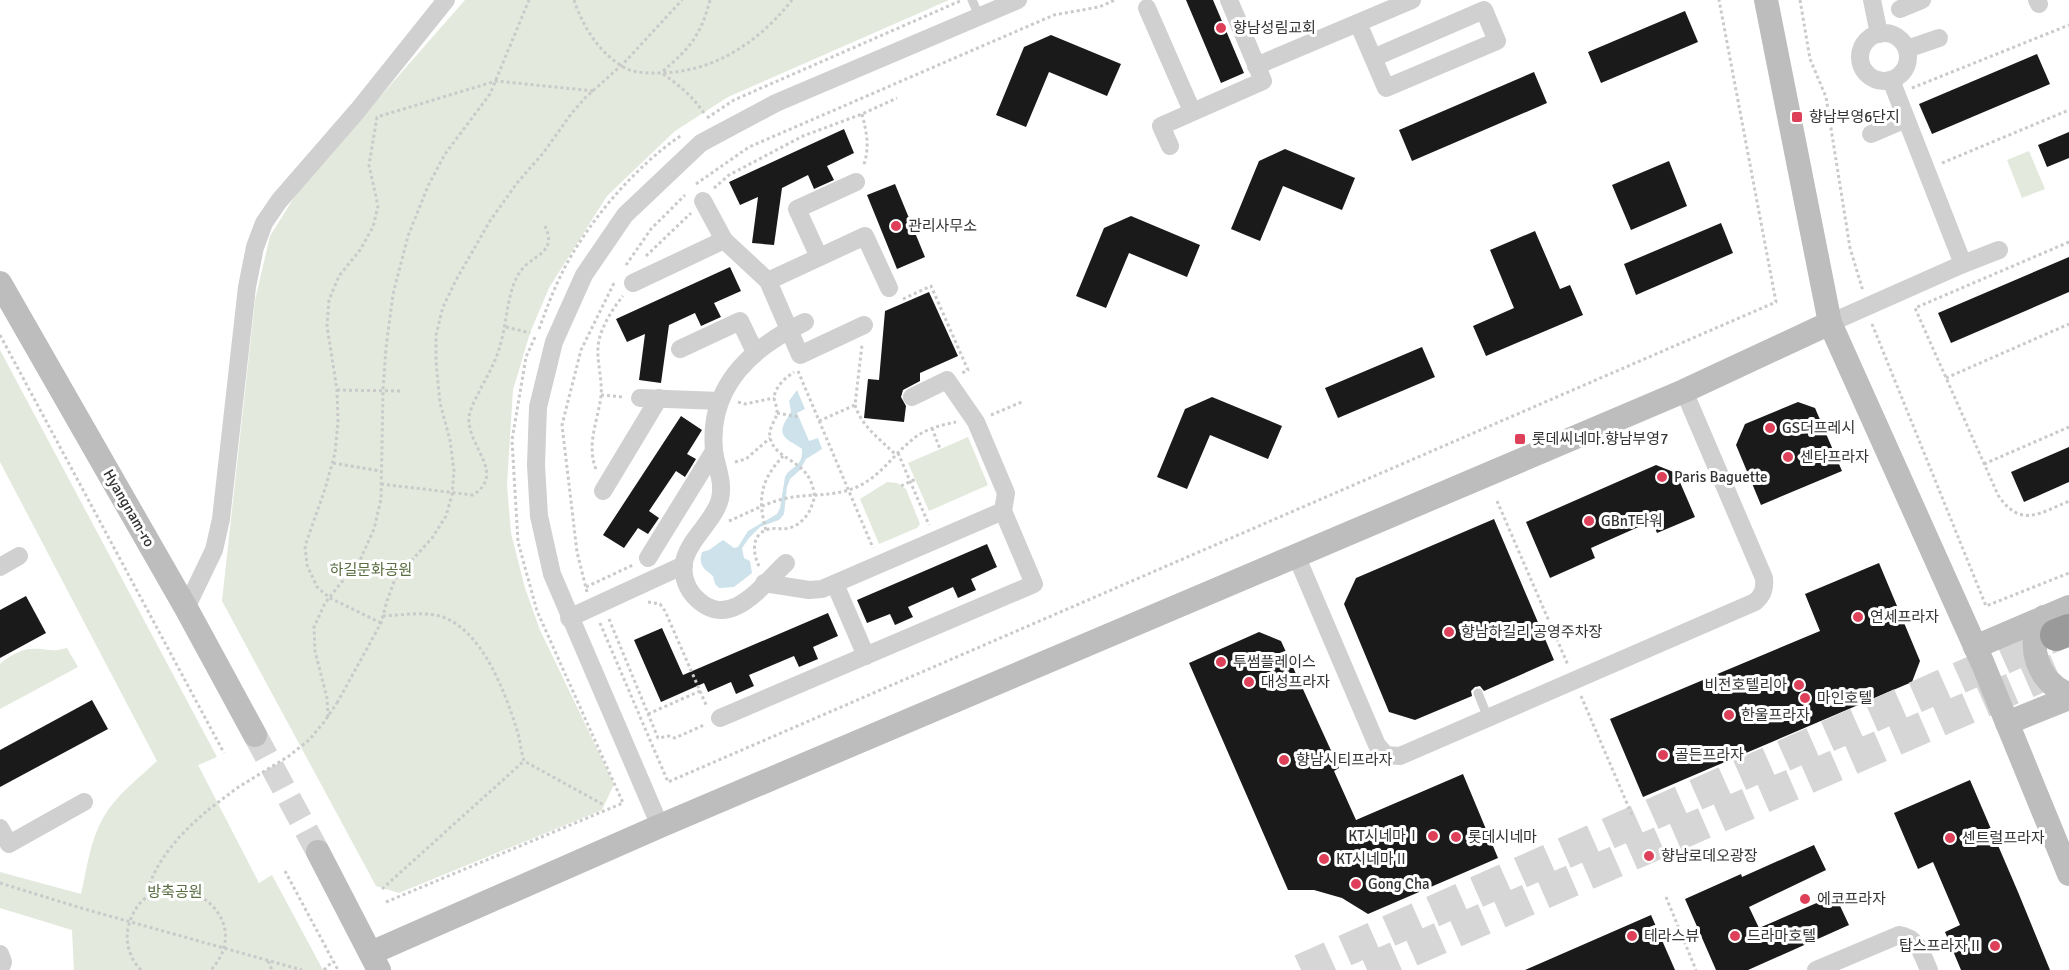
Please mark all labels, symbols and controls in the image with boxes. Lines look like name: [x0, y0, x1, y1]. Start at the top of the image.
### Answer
place label: 향남성림교회: [1233, 19, 1316, 37]
marker: 향남성림교회: [1214, 21, 1228, 35]
place label: 향남부영6단지: [1809, 108, 1900, 126]
marker: 향남부영6단지: [1790, 110, 1804, 124]
place label: 관리사무소: [908, 217, 977, 235]
marker: 관리사무소: [889, 219, 903, 233]
place label: GS더프레시: [1782, 419, 1855, 437]
marker: GS더프레시: [1763, 421, 1777, 435]
place label: 롯데씨네마.향남부영7: [1532, 430, 1668, 448]
marker: 롯데씨네마.향남부영7: [1513, 432, 1527, 446]
place label: 센타프라자: [1800, 448, 1869, 466]
marker: 센타프라자: [1781, 450, 1795, 464]
street label: Hyangnam-ro: [100, 466, 159, 550]
place label: Paris Baguette: [1674, 468, 1768, 486]
marker: Paris Baguette: [1655, 470, 1669, 484]
place label: GBnT타워: [1601, 512, 1663, 530]
marker: GBnT타워: [1582, 514, 1596, 528]
park label: 하길문화공원: [330, 561, 412, 579]
place label: 연세프라자: [1870, 608, 1939, 626]
marker: 연세프라자: [1851, 610, 1865, 624]
place label: 향남하길리 공영주차장: [1461, 623, 1603, 641]
marker: 향남하길리 공영주차장: [1442, 625, 1456, 639]
place label: 투썸플레이스: [1233, 653, 1316, 671]
marker: 투썸플레이스: [1214, 655, 1228, 669]
place label: 대성프라자: [1261, 673, 1330, 691]
marker: 대성프라자: [1242, 675, 1256, 689]
place label: 비전호텔리아: [1704, 676, 1787, 694]
marker: 비전호텔리아: [1792, 678, 1806, 692]
place label: 마인호텔: [1817, 689, 1872, 707]
marker: 마인호텔: [1798, 691, 1812, 705]
place label: 한울프라자: [1741, 706, 1810, 724]
marker: 한울프라자: [1722, 708, 1736, 722]
place label: 골든프라자: [1675, 746, 1744, 764]
marker: 골든프라자: [1656, 748, 1670, 762]
place label: 향남시티프라자: [1296, 751, 1393, 769]
marker: 향남시티프라자: [1277, 753, 1291, 767]
place label: KT시네마Ⅰ: [1348, 827, 1421, 845]
place label: 롯데시네마: [1468, 828, 1537, 846]
marker: KT시네마Ⅰ: [1426, 829, 1440, 843]
place label: 센트럴프라자: [1962, 829, 2045, 847]
marker: 롯데시네마: [1449, 830, 1463, 844]
marker: 센트럴프라자: [1943, 831, 1957, 845]
place label: 향남로데오광장: [1661, 847, 1758, 865]
marker: 향남로데오광장: [1642, 849, 1656, 863]
place label: KT시네마Ⅱ: [1336, 850, 1409, 868]
marker: KT시네마Ⅱ: [1317, 852, 1331, 866]
place label: Gong Cha: [1368, 875, 1430, 893]
marker: Gong Cha: [1349, 877, 1363, 891]
park label: 방축공원: [147, 883, 203, 901]
place label: 에코프라자: [1817, 890, 1886, 908]
marker: 에코프라자: [1798, 892, 1812, 906]
place label: 테라스뷰: [1644, 927, 1699, 945]
place label: 드라마호텔: [1747, 927, 1816, 945]
marker: 테라스뷰: [1625, 929, 1639, 943]
marker: 드라마호텔: [1728, 929, 1742, 943]
place label: 탑스프라자Ⅱ: [1899, 937, 1983, 955]
marker: 탑스프라자Ⅱ: [1988, 939, 2002, 953]

